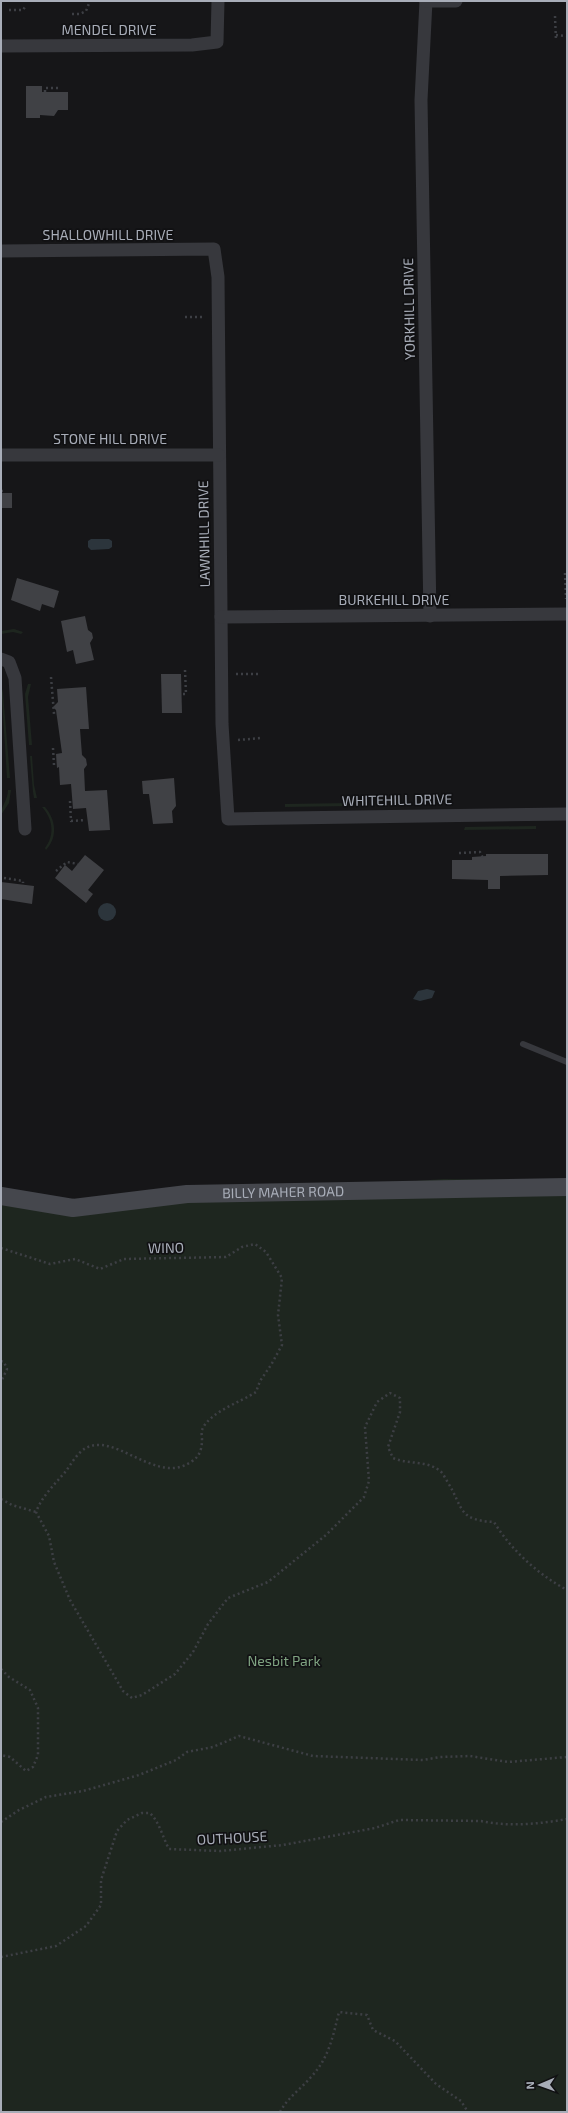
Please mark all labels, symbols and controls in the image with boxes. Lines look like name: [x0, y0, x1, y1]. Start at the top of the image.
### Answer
street label: MENDEL DRIVE: [61, 21, 157, 38]
street label: SHALLOWHILL DRIVE: [43, 226, 174, 243]
street label: YORKHILL DRIVE: [399, 258, 418, 360]
street label: STONE HILL DRIVE: [53, 430, 167, 447]
street label: LAWNHILL DRIVE: [194, 480, 213, 588]
street label: BURKEHILL DRIVE: [339, 591, 450, 608]
street label: WHITEHILL DRIVE: [342, 790, 453, 809]
street label: BILLY MAHER ROAD: [222, 1182, 344, 1201]
street label: WINO: [148, 1239, 184, 1256]
park label: Nesbit Park: [247, 1652, 321, 1669]
street label: OUTHOUSE: [196, 1827, 268, 1848]
north arrow: [520, 2065, 560, 2105]
text: N: [523, 2081, 536, 2090]

